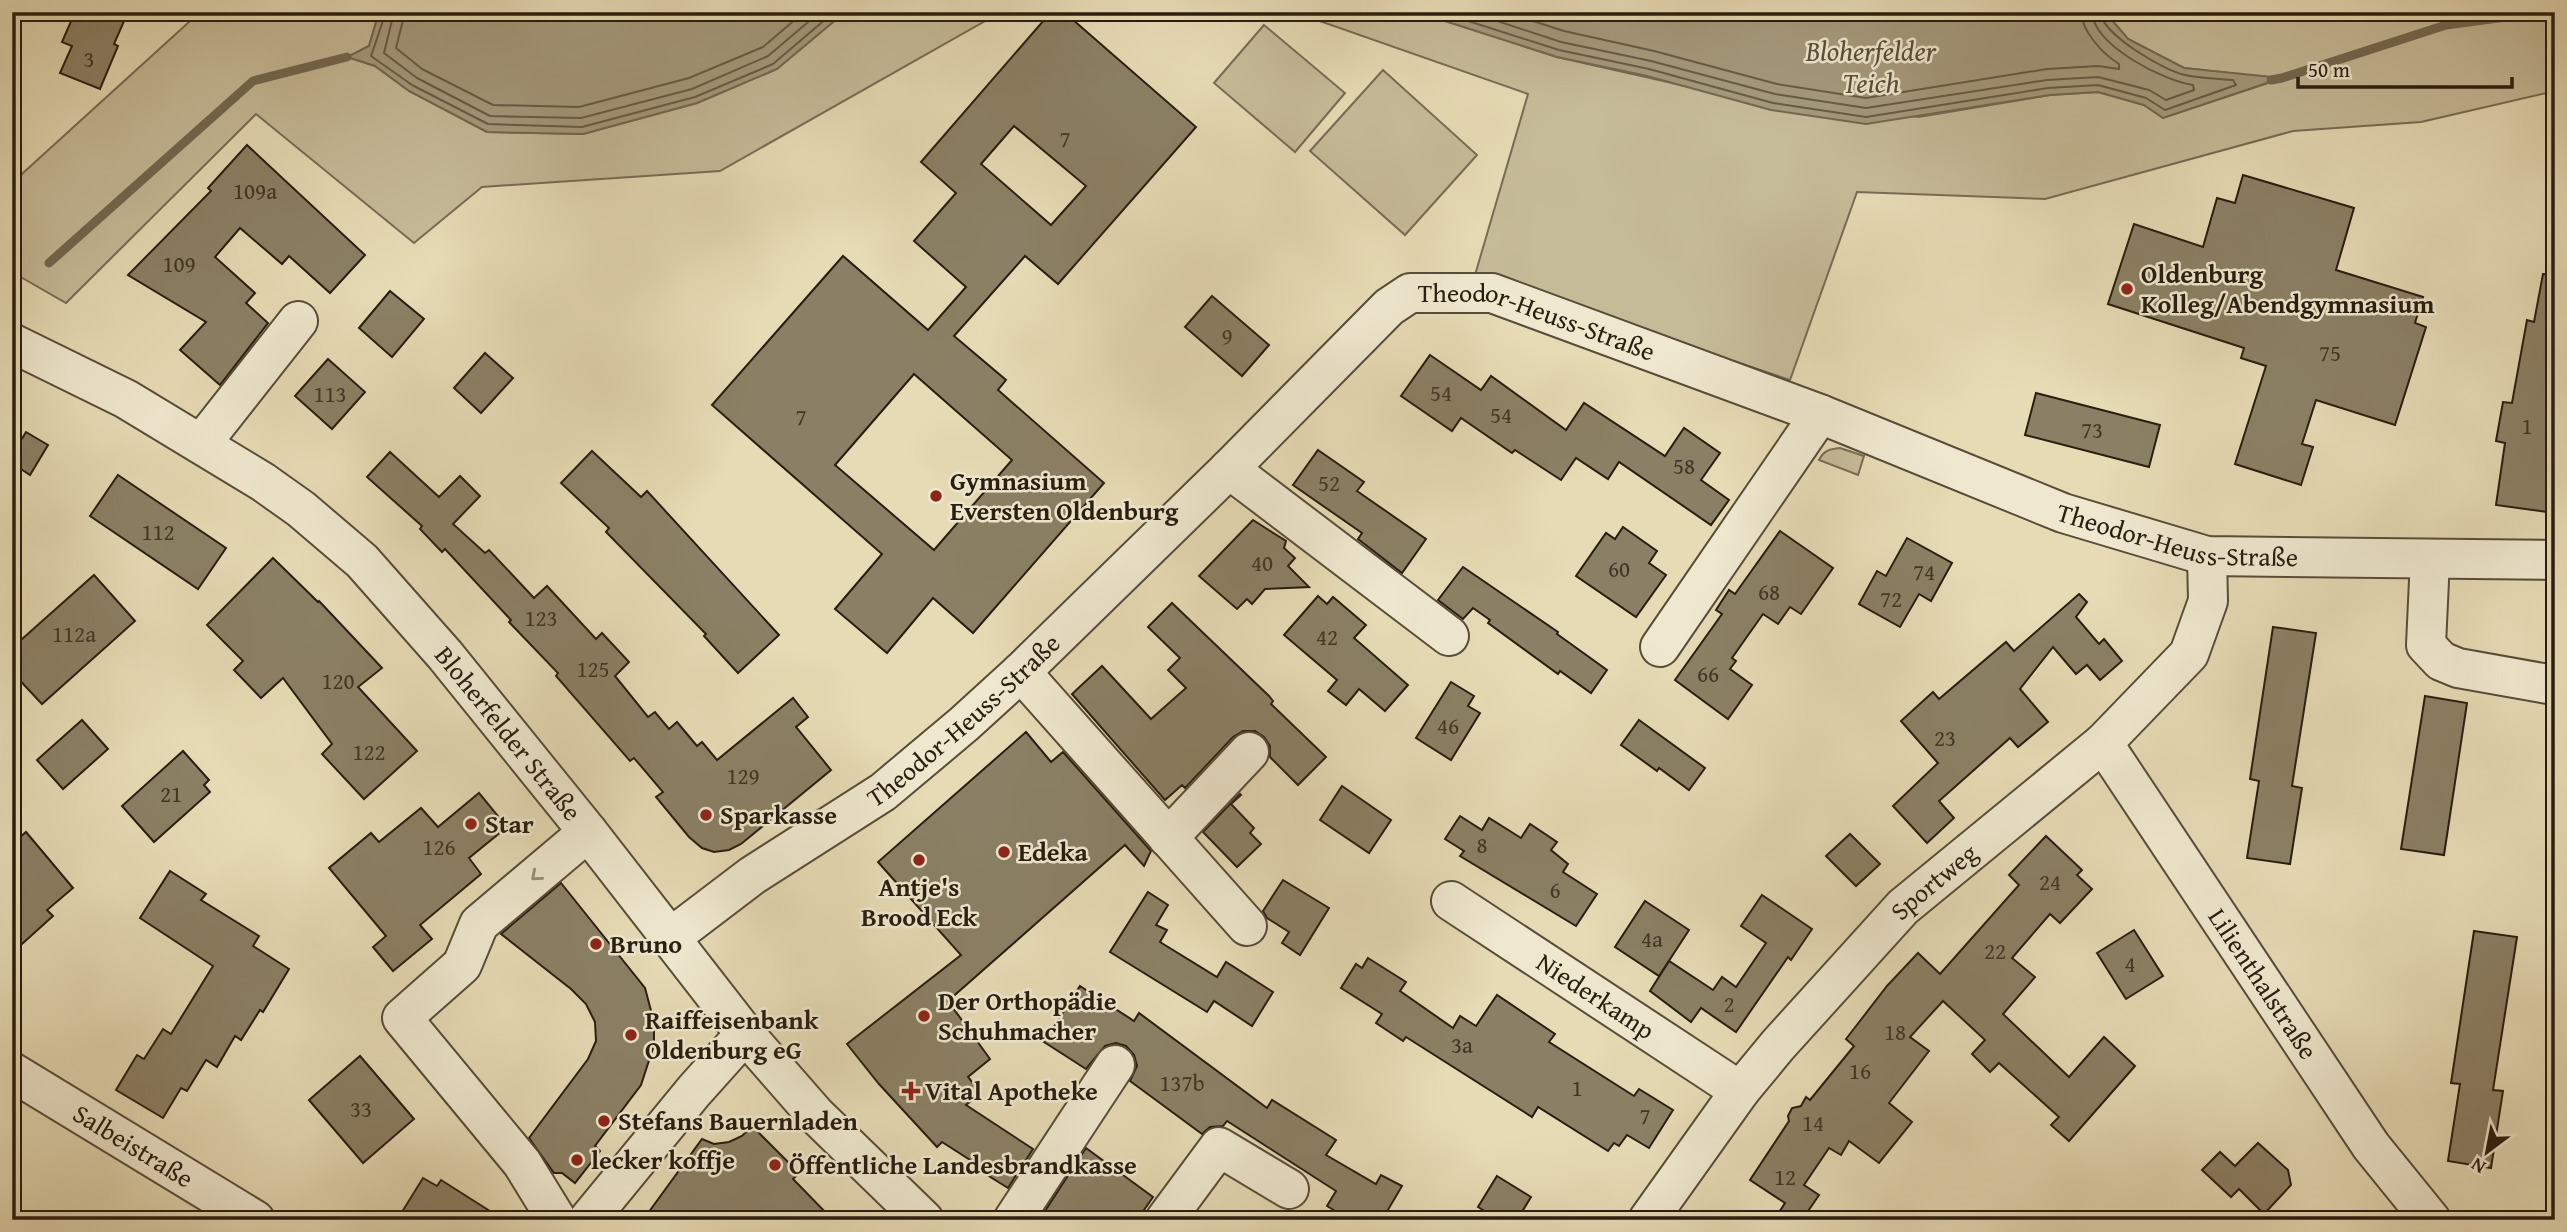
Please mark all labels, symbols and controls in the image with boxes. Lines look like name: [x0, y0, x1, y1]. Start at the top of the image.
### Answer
water label: Bloherfelder Teich: [1805, 30, 1938, 103]
house number: 3: [83, 42, 95, 75]
scale bar: [2298, 46, 2511, 90]
text: 50 m: [2308, 54, 2350, 85]
house number: 7: [1059, 122, 1071, 155]
house number: 109a: [233, 174, 277, 207]
house number: 109: [162, 247, 196, 280]
place label: Oldenburg Kolleg/Abendgymnasium: [2141, 254, 2435, 323]
street label: Theodor-Heuss-Straße: [1418, 272, 1661, 371]
marker: Oldenburg Kolleg/Abendgymnasium: [2119, 281, 2135, 297]
house number: 9: [1221, 319, 1233, 352]
house number: 75: [2319, 336, 2341, 369]
house number: 54: [1430, 376, 1452, 409]
house number: 113: [313, 377, 347, 410]
house number: 54: [1490, 398, 1512, 431]
house number: 7: [795, 400, 807, 433]
house number: 1: [2521, 409, 2533, 442]
house number: 73: [2081, 413, 2103, 446]
house number: 58: [1673, 449, 1695, 482]
place label: Gymnasium Eversten Oldenburg: [950, 461, 1179, 530]
house number: 52: [1318, 466, 1340, 499]
marker: Gymnasium Eversten Oldenburg: [928, 488, 944, 504]
street label: Theodor-Heuss-Straße: [2052, 492, 2298, 576]
house number: 112: [141, 515, 175, 548]
house number: 40: [1251, 546, 1273, 579]
house number: 60: [1608, 552, 1630, 585]
house number: 74: [1913, 555, 1935, 588]
house number: 68: [1758, 575, 1780, 608]
house number: 72: [1880, 582, 1902, 615]
house number: 123: [524, 601, 558, 634]
house number: 112a: [52, 617, 96, 650]
house number: 42: [1316, 620, 1338, 653]
street label: Theodor-Heuss-Straße: [859, 624, 1069, 817]
street label: Bloherfelder Straße: [426, 637, 591, 829]
house number: 125: [576, 652, 610, 685]
house number: 66: [1697, 657, 1719, 690]
house number: 120: [321, 664, 355, 697]
house number: 46: [1437, 709, 1459, 742]
house number: 23: [1934, 721, 1956, 754]
house number: 122: [352, 735, 386, 768]
house number: 129: [726, 759, 760, 792]
house number: 21: [160, 777, 182, 810]
place label: Sparkasse: [720, 795, 837, 834]
place label: Star: [485, 804, 534, 843]
marker: Sparkasse: [698, 807, 714, 823]
marker: Star: [463, 816, 479, 832]
house number: 8: [1476, 828, 1488, 861]
house number: 126: [422, 830, 456, 863]
place label: Edeka: [1018, 832, 1088, 871]
street label: Sportweg: [1880, 834, 1986, 929]
marker: Edeka: [996, 844, 1012, 860]
marker: Antje's Brood Eck: [911, 852, 927, 868]
house number: 24: [2039, 865, 2061, 898]
place label: Antje's Brood Eck: [861, 867, 977, 936]
one-way arrow: [531, 868, 544, 880]
house number: 6: [1549, 873, 1561, 906]
street label: Lilienthalstraße: [2199, 900, 2328, 1067]
house number: 4a: [1641, 922, 1663, 955]
place label: Bruno: [610, 924, 682, 963]
house number: 22: [1984, 934, 2006, 967]
marker: Bruno: [588, 936, 604, 952]
street label: Niederkamp: [1529, 942, 1663, 1049]
house number: 4: [2124, 947, 2136, 980]
place label: Der Orthopädie Schuhmacher: [938, 981, 1117, 1050]
house number: 2: [1723, 987, 1735, 1020]
place label: Raiffeisenbank Oldenburg eG: [645, 1000, 819, 1069]
marker: Der Orthopädie Schuhmacher: [916, 1008, 932, 1024]
house number: 18: [1884, 1015, 1906, 1048]
marker: Raiffeisenbank Oldenburg eG: [623, 1027, 639, 1043]
house number: 3a: [1451, 1028, 1473, 1061]
house number: 16: [1849, 1054, 1871, 1087]
house number: 137b: [1159, 1066, 1205, 1099]
place label: Vital Apotheke: [925, 1071, 1098, 1110]
house number: 1: [1571, 1071, 1583, 1104]
marker: Vital Apotheke: [903, 1083, 919, 1099]
house number: 33: [350, 1092, 372, 1125]
street label: Salbeistraße: [66, 1094, 201, 1197]
house number: 7: [1639, 1099, 1651, 1132]
place label: Stefans Bauernladen: [618, 1101, 858, 1140]
house number: 14: [1802, 1106, 1824, 1139]
marker: Stefans Bauernladen: [596, 1113, 612, 1129]
north arrow: [2452, 1116, 2522, 1186]
place label: lecker koffje: [591, 1140, 735, 1179]
place label: Öffentliche Landesbrandkasse: [789, 1145, 1137, 1184]
text: N: [2465, 1151, 2491, 1182]
marker: lecker koffje: [569, 1152, 585, 1168]
marker: Öffentliche Landesbrandkasse: [767, 1157, 783, 1173]
house number: 12: [1774, 1160, 1796, 1193]

